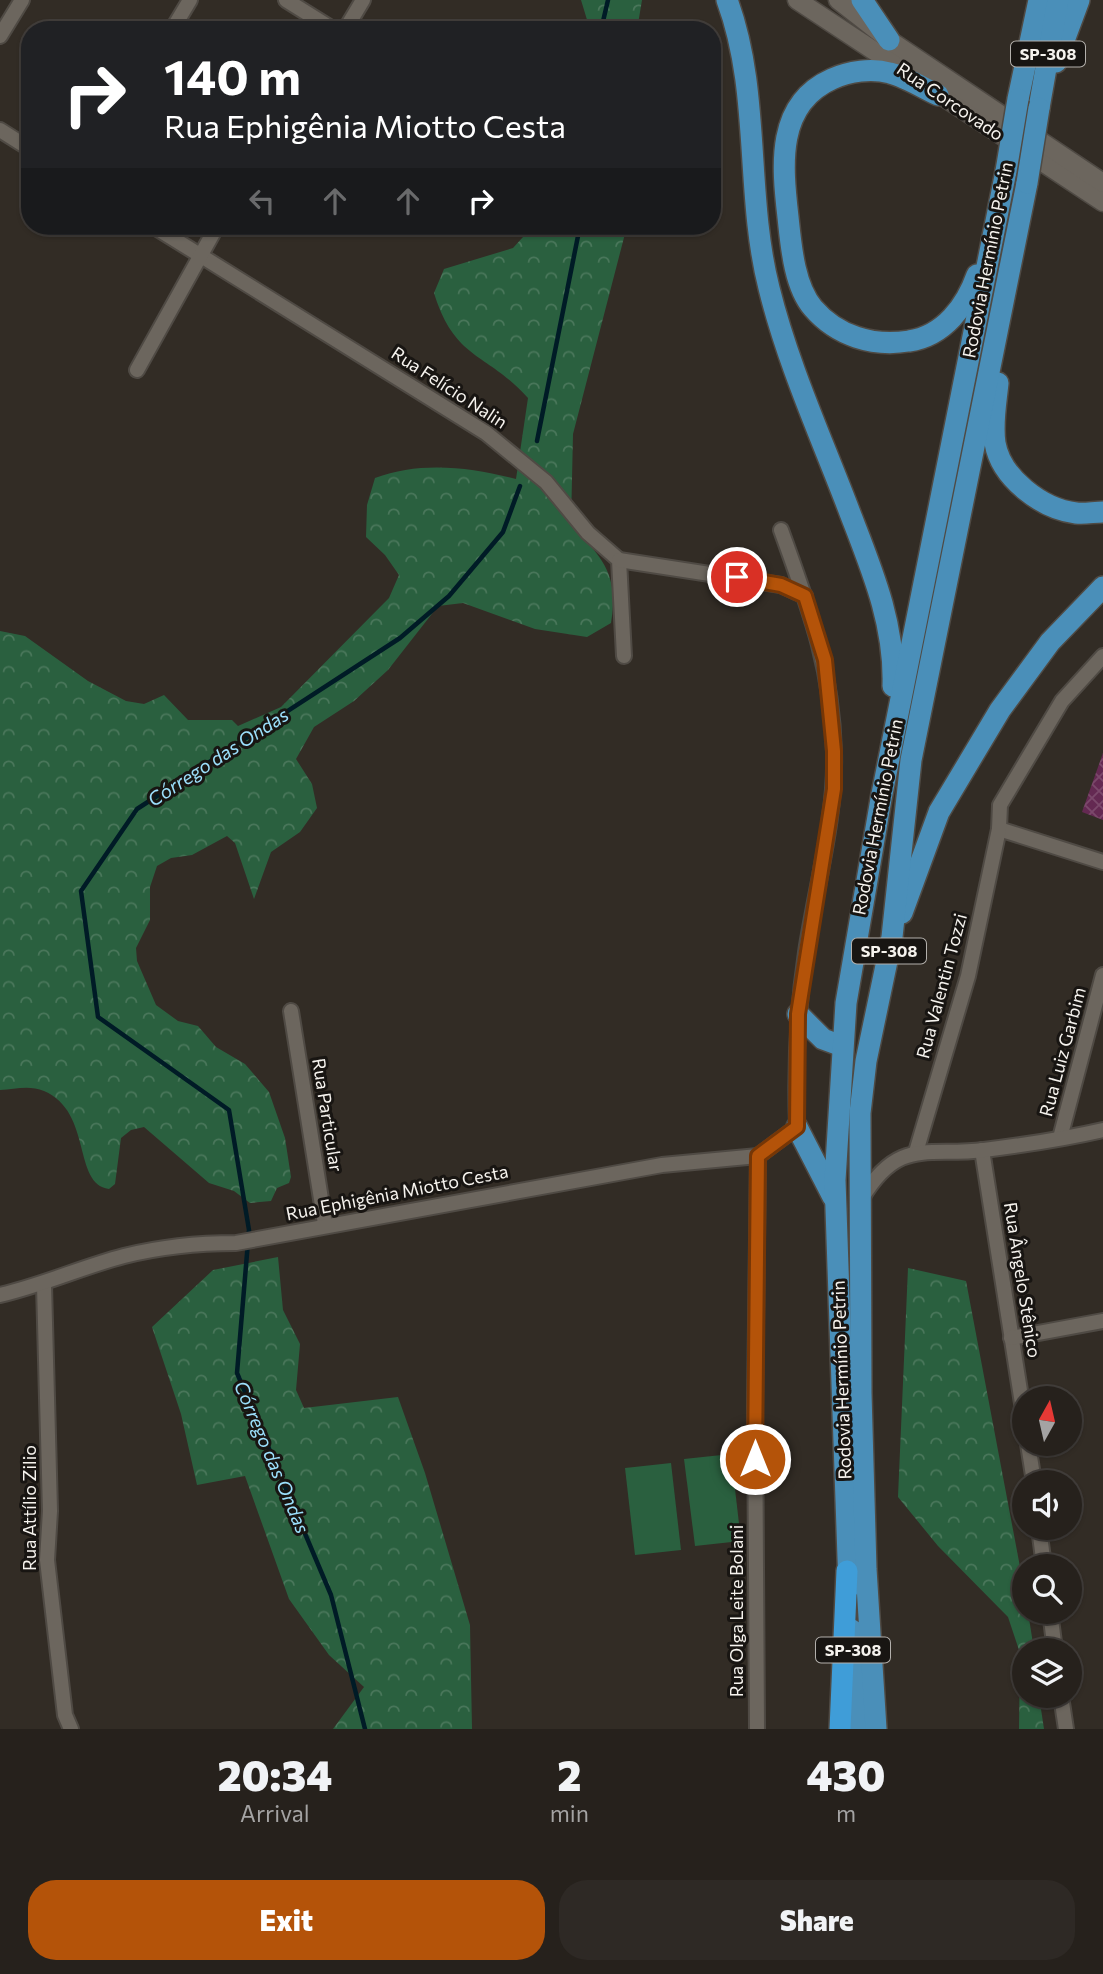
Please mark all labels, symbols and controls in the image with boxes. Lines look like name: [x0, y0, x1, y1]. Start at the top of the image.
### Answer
road number: SP-308: [1011, 42, 1085, 66]
text: 140 m: [164, 45, 301, 105]
icon: right: [49, 49, 140, 140]
street label: Rua Corcovado: [893, 57, 1008, 145]
text: Rua Ephigênia Miotto Cesta: [164, 105, 566, 145]
street label: Rodovia Hermínio Petrin: [957, 160, 1017, 360]
icon: left: [243, 182, 281, 220]
icon: ahead: [316, 182, 354, 220]
icon: ahead: [389, 182, 427, 220]
icon: right: [462, 182, 500, 220]
street label: Rua Felício Nalin: [387, 342, 512, 433]
pin: [707, 547, 767, 607]
icon: arrive: [718, 558, 756, 596]
water label: Córrego das Ondas: [143, 702, 293, 811]
street label: Rodovia Hermínio Petrin: [847, 717, 907, 917]
street label: Rua Valentin Tozzi: [911, 911, 971, 1061]
road number: SP-308: [852, 939, 926, 964]
street label: Rua Luiz Garbim: [1034, 985, 1090, 1119]
street label: Rua Particular: [308, 1056, 348, 1173]
street label: Rua Ephigênia Miotto Cesta: [284, 1160, 510, 1224]
street label: Rua Ângelo Stênico: [1000, 1200, 1046, 1359]
street label: Rodovia Hermínio Petrin: [827, 1280, 855, 1480]
water label: Córrego das Ondas: [230, 1377, 315, 1537]
north arrow: [1012, 1386, 1082, 1456]
map controls: [1012, 1386, 1082, 1708]
position arrow: [718, 1422, 792, 1496]
street label: Rua Attílio Zilio: [18, 1445, 40, 1571]
button: sound: [1012, 1470, 1082, 1540]
street label: Rua Olga Leite Bolani: [725, 1525, 747, 1697]
button: search: [1012, 1554, 1082, 1624]
road number: SP-308: [816, 1638, 890, 1662]
button: layers: [1012, 1638, 1082, 1708]
text: 20:34: [218, 1748, 332, 1800]
text: 2: [557, 1748, 581, 1800]
text: 430: [806, 1748, 886, 1800]
text: Arrival: [240, 1799, 310, 1827]
text: min: [550, 1799, 589, 1827]
text: m: [836, 1799, 856, 1827]
button: Exit: [28, 1880, 545, 1960]
button: Share: [559, 1880, 1075, 1960]

